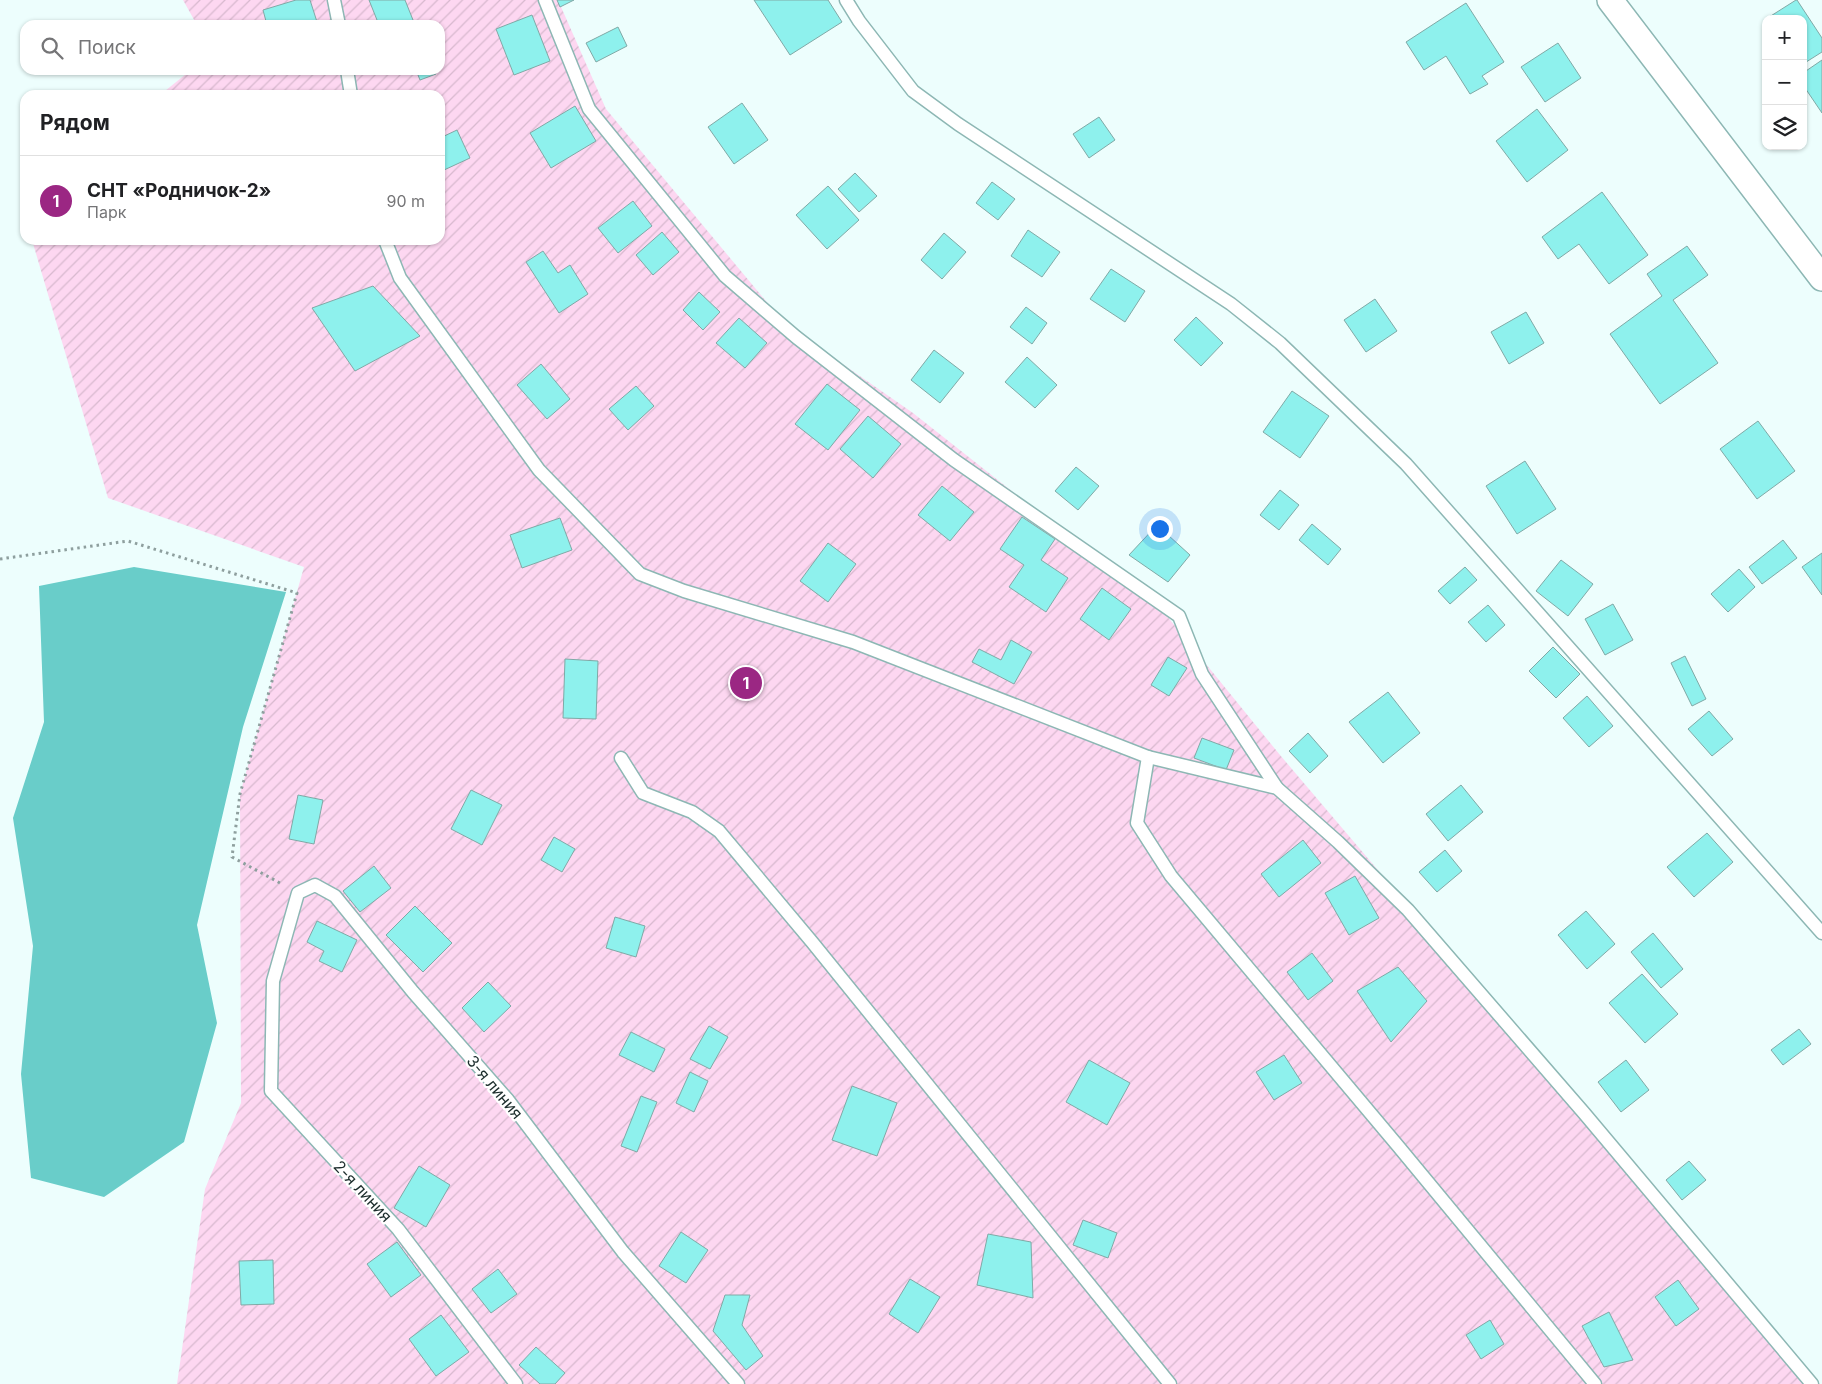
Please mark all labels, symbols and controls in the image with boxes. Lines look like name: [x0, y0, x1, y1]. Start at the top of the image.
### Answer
map controls: [1762, 15, 1807, 150]
button: +: [1762, 15, 1807, 60]
search box: [20, 20, 445, 75]
icon: search: [38, 34, 66, 62]
text: Поиск: [78, 36, 136, 59]
button: −: [1762, 60, 1807, 105]
button: layers: [1762, 105, 1807, 150]
text: Рядом: [40, 110, 110, 135]
text: СНТ «Родничок-2»: [87, 179, 271, 202]
text: 1: [53, 191, 59, 211]
text: 90 m: [386, 191, 425, 211]
text: Парк: [87, 202, 126, 222]
your location: [1147, 516, 1173, 542]
pin: 1: [730, 664, 762, 702]
street label: 3-я линия: [463, 1051, 527, 1123]
street label: 2-я линия: [329, 1156, 397, 1226]

